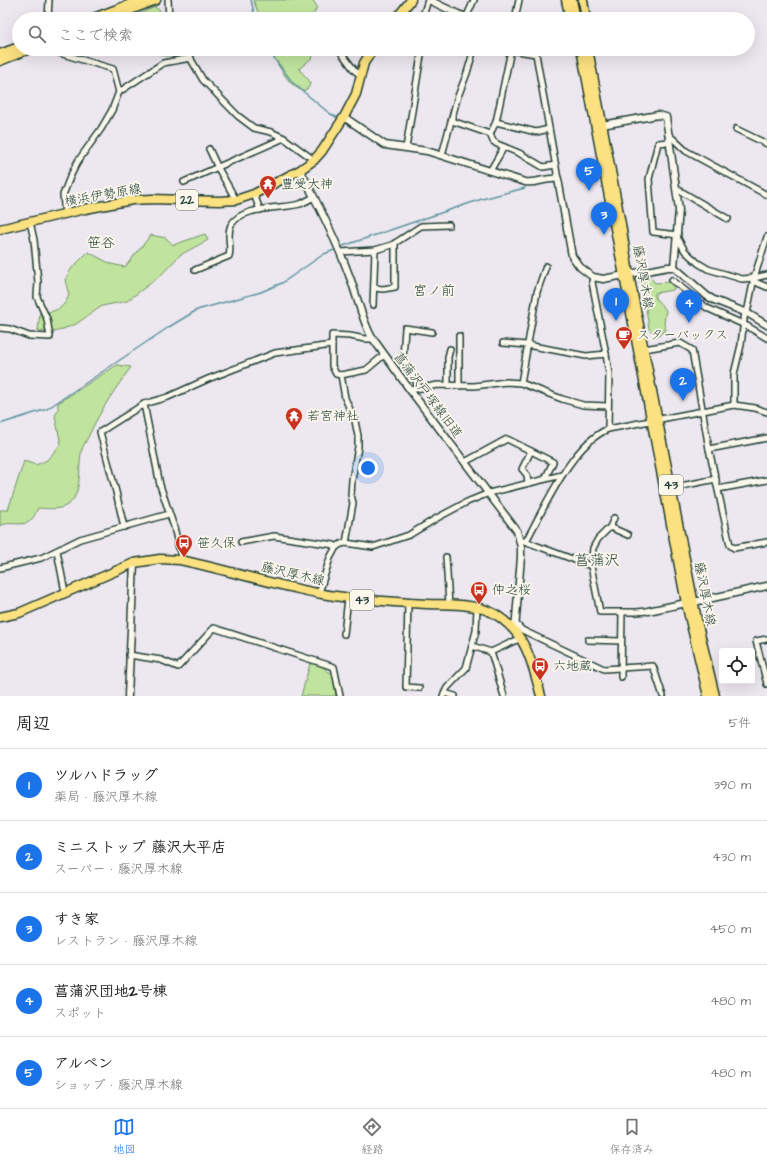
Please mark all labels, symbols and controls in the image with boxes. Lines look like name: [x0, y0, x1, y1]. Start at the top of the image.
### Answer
search box: [12, 12, 755, 56]
icon: search: [26, 23, 48, 45]
text: ここで検索: [58, 25, 133, 46]
pin: 5: [576, 158, 602, 191]
temple icon: 豊受大神: [258, 174, 278, 199]
place label: 豊受大神: [281, 175, 333, 193]
street label: 横浜伊勢原線: [63, 179, 144, 211]
road number: 22: [176, 190, 198, 210]
pin: 3: [591, 202, 617, 235]
district label: 笹谷: [87, 233, 115, 253]
street label: 藤沢厚木線: [628, 243, 658, 312]
district label: 宮ノ前: [413, 281, 455, 301]
pin: 1: [603, 288, 629, 321]
pin: 4: [676, 290, 702, 323]
cafe icon: スターバックス: [614, 325, 634, 350]
place label: スターバックス: [637, 326, 728, 344]
street label: 菖蒲沢戸塚線旧道: [390, 348, 466, 442]
pin: 2: [670, 368, 696, 401]
temple icon: 若宮神社: [284, 406, 304, 431]
place label: 若宮神社: [307, 407, 359, 425]
your location: [358, 458, 378, 478]
road number: 43: [659, 475, 683, 495]
bus stop icon: 笹久保: [174, 533, 194, 558]
place label: 笹久保: [197, 534, 236, 552]
district label: 菖蒲沢: [574, 550, 620, 571]
street label: 藤沢厚木線: [259, 558, 328, 590]
street label: 藤沢厚木線: [690, 560, 720, 629]
bus stop icon: 仲之桜: [469, 580, 489, 605]
place label: 仲之桜: [492, 581, 531, 599]
road number: 43: [350, 590, 374, 610]
map controls: [719, 648, 755, 684]
button: locate: [719, 648, 755, 684]
bus stop icon: 六地蔵: [530, 656, 550, 681]
place label: 六地蔵: [553, 657, 592, 675]
text: 周辺: [16, 712, 50, 736]
text: 5件: [729, 714, 751, 732]
text: ツルハドラッグ: [54, 765, 158, 786]
text: 1: [28, 776, 30, 794]
text: 390 m: [713, 776, 751, 794]
text: 薬局 · 藤沢厚木線: [54, 788, 157, 806]
text: ミニストップ 藤沢大平店: [54, 837, 227, 858]
text: 2: [25, 848, 33, 866]
text: 430 m: [712, 848, 751, 866]
text: スーパー · 藤沢厚木線: [54, 860, 183, 878]
text: すき家: [54, 909, 99, 930]
text: 3: [26, 920, 32, 938]
text: 450 m: [709, 920, 751, 938]
text: レストラン · 藤沢厚木線: [54, 932, 197, 950]
text: 菖蒲沢団地2号棟: [54, 981, 168, 1002]
text: 4: [25, 992, 33, 1010]
text: 480 m: [710, 992, 751, 1010]
text: スポット: [54, 1004, 106, 1022]
text: アルペン: [54, 1053, 113, 1074]
text: 5: [24, 1064, 34, 1082]
text: 480 m: [710, 1064, 751, 1082]
text: ショップ · 藤沢厚木線: [54, 1076, 183, 1094]
tab: 地図: [113, 1116, 135, 1157]
tab: 経路: [361, 1116, 383, 1157]
tab: 保存済み: [610, 1116, 654, 1157]

